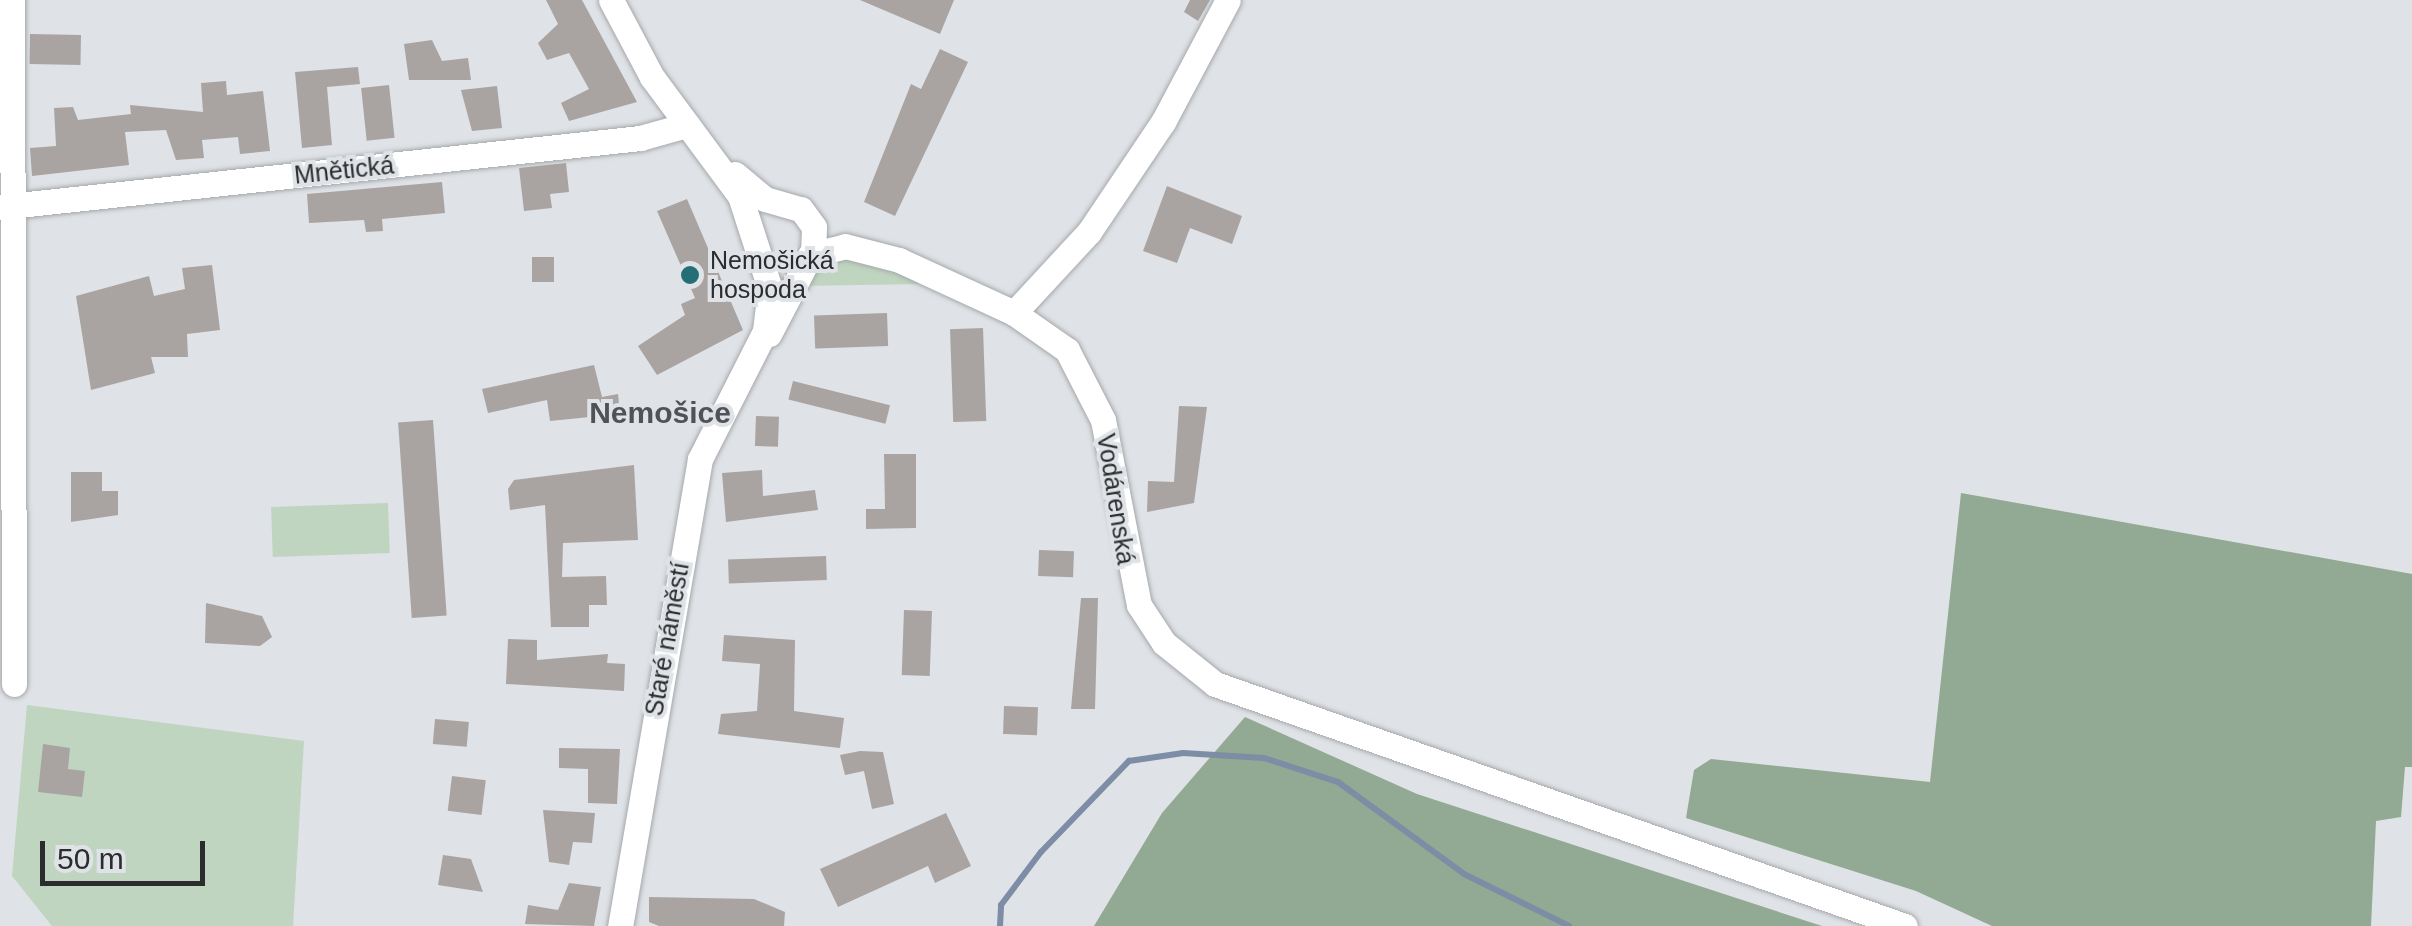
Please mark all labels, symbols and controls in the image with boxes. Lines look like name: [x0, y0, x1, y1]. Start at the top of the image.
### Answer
street label: Mnětická: [293, 150, 395, 190]
place label: Nemošická hospoda: [710, 246, 834, 305]
marker: Nemošická hospoda: [679, 264, 701, 286]
district label: Nemošice: [589, 395, 731, 431]
street label: Vodárenská: [1091, 431, 1141, 567]
street label: Staré náměstí: [639, 560, 695, 718]
scale bar: [45, 821, 210, 883]
text: 50 m: [57, 842, 124, 875]

